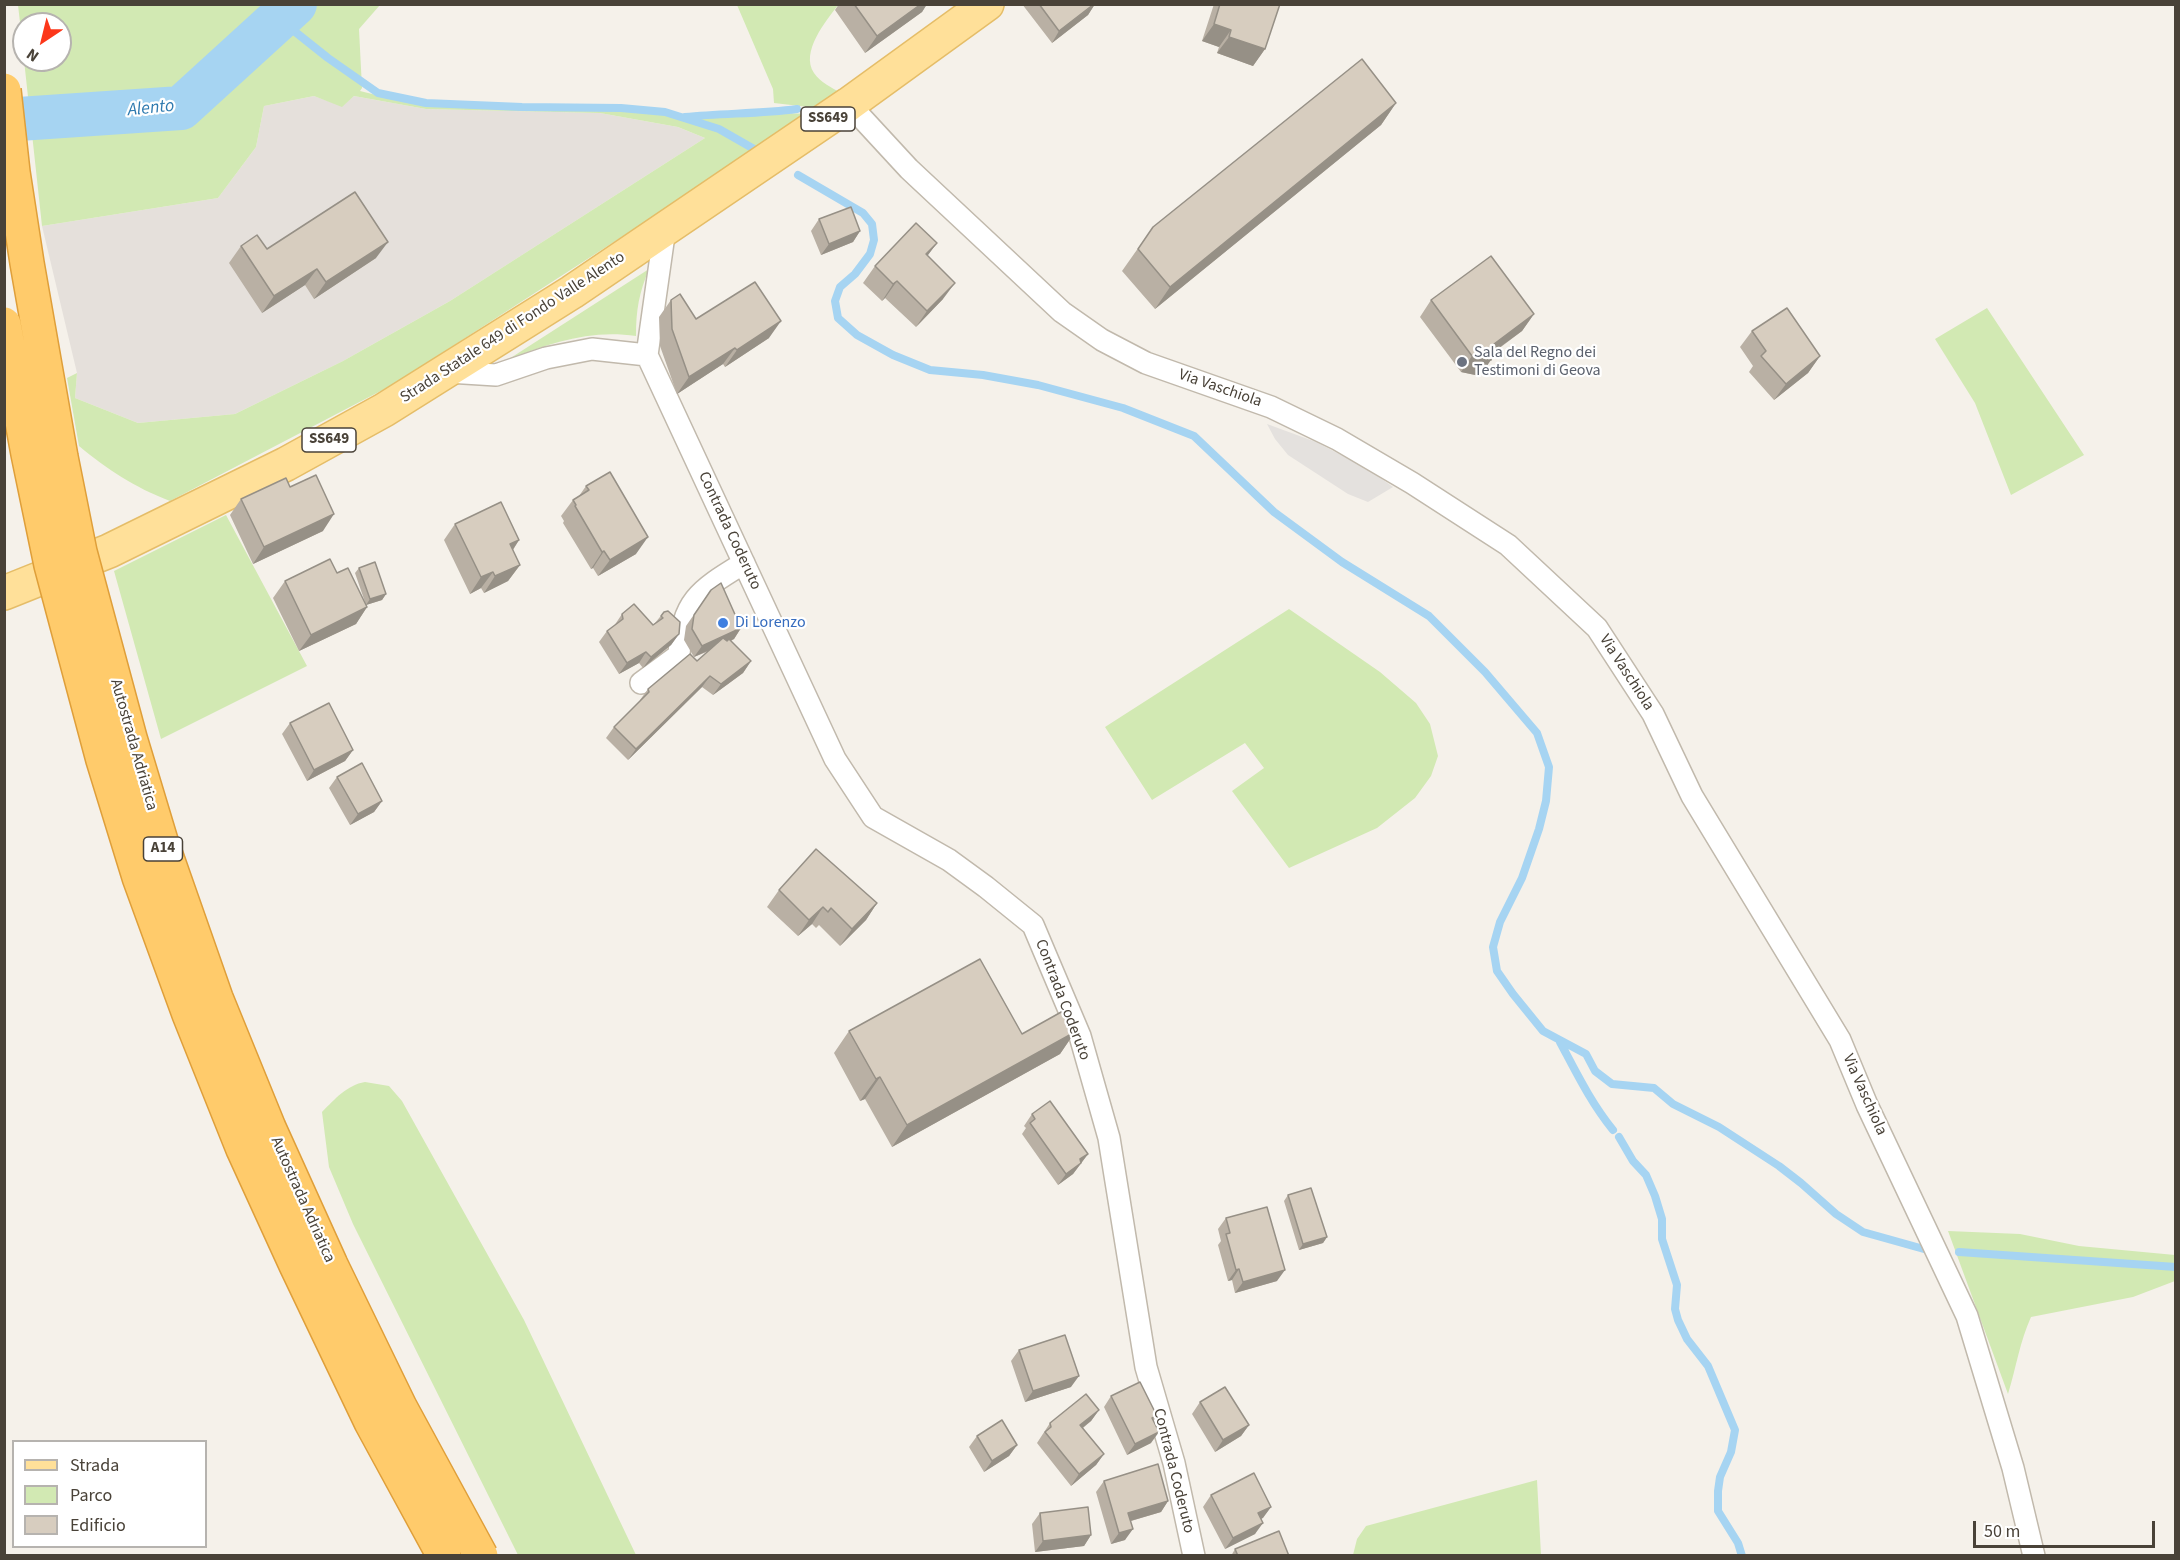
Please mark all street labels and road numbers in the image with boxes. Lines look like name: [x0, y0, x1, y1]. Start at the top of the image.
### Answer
road number: SS649: [801, 107, 855, 131]
street label: Strada Statale 649 di Fondo Valle Alento: [397, 248, 629, 408]
street label: Via Vaschiola: [1176, 366, 1264, 412]
road number: SS649: [302, 428, 356, 452]
street label: Contrada Coderuto: [693, 469, 765, 593]
street label: Via Vaschiola: [1594, 631, 1658, 715]
street label: Autostrada Adriatica: [105, 677, 161, 813]
road number: A14: [144, 837, 182, 861]
street label: Contrada Coderuto: [1030, 937, 1094, 1063]
street label: Via Vaschiola: [1838, 1051, 1890, 1139]
street label: Autostrada Adriatica: [266, 1134, 338, 1266]
street label: Contrada Coderuto: [1148, 1407, 1198, 1535]

